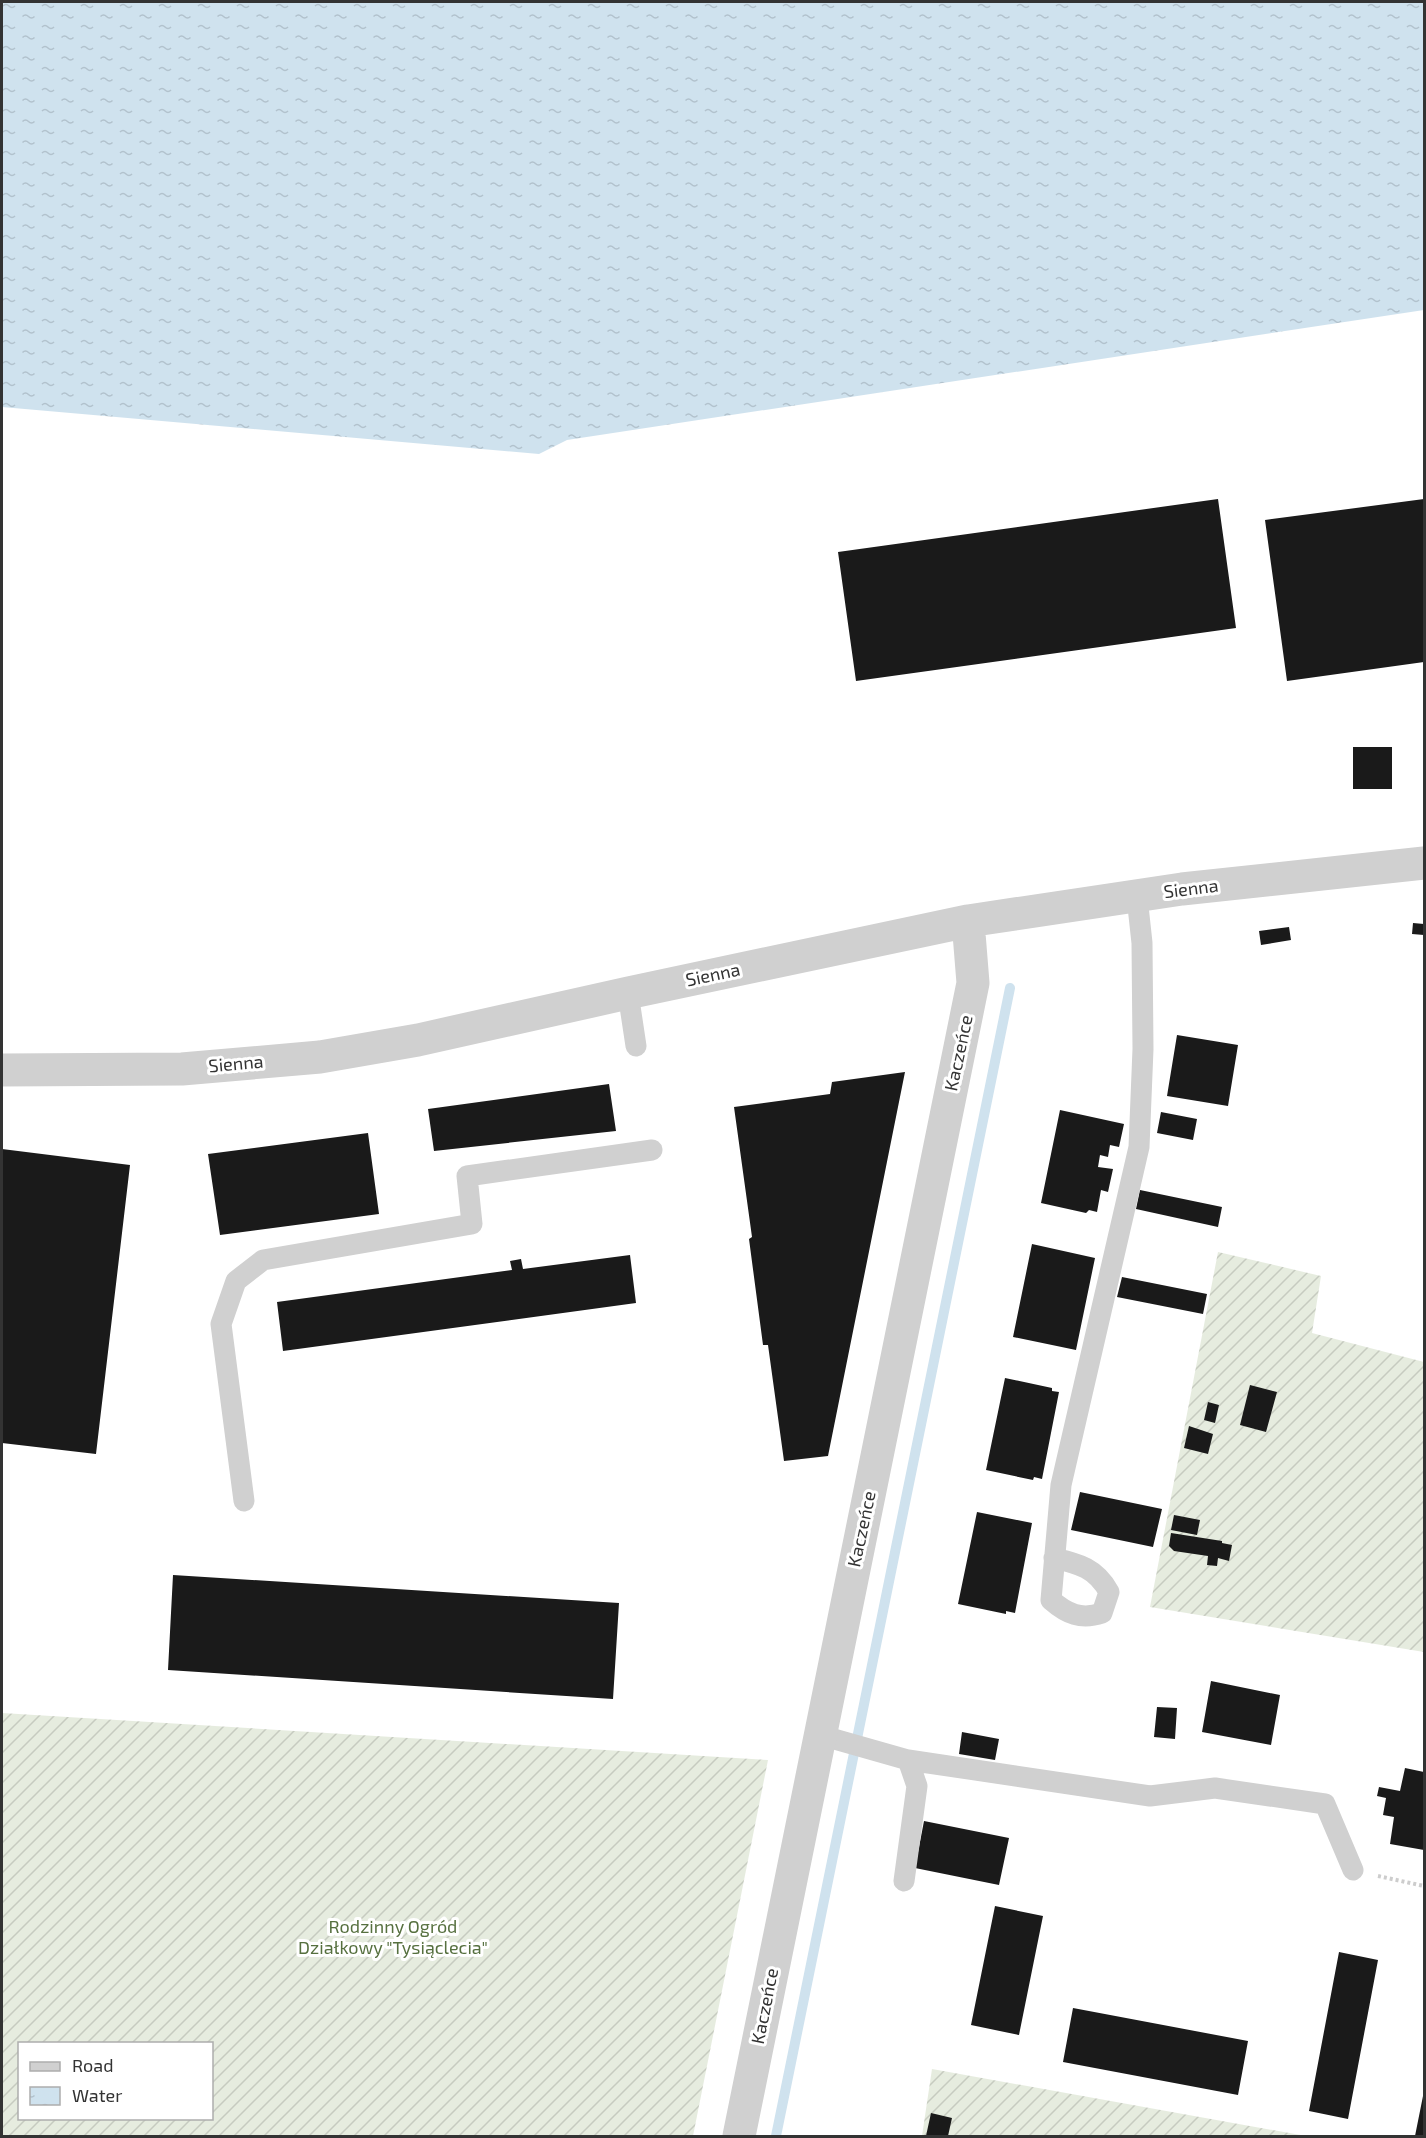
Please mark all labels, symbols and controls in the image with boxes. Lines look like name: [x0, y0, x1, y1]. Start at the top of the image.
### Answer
street label: Sienna: [1162, 874, 1220, 902]
street label: Sienna: [684, 958, 742, 991]
street label: Kaczeńce: [939, 1013, 977, 1093]
street label: Sienna: [208, 1050, 264, 1076]
street label: Kaczeńce: [842, 1489, 880, 1569]
park label: Rodzinny Ogród Działkowy "Tysiąclecia": [298, 1915, 488, 1958]
street label: Kaczeńce: [746, 1966, 782, 2046]
legend: [18, 2042, 213, 2120]
text: Road: [72, 2054, 113, 2076]
text: Water: [72, 2084, 122, 2106]

